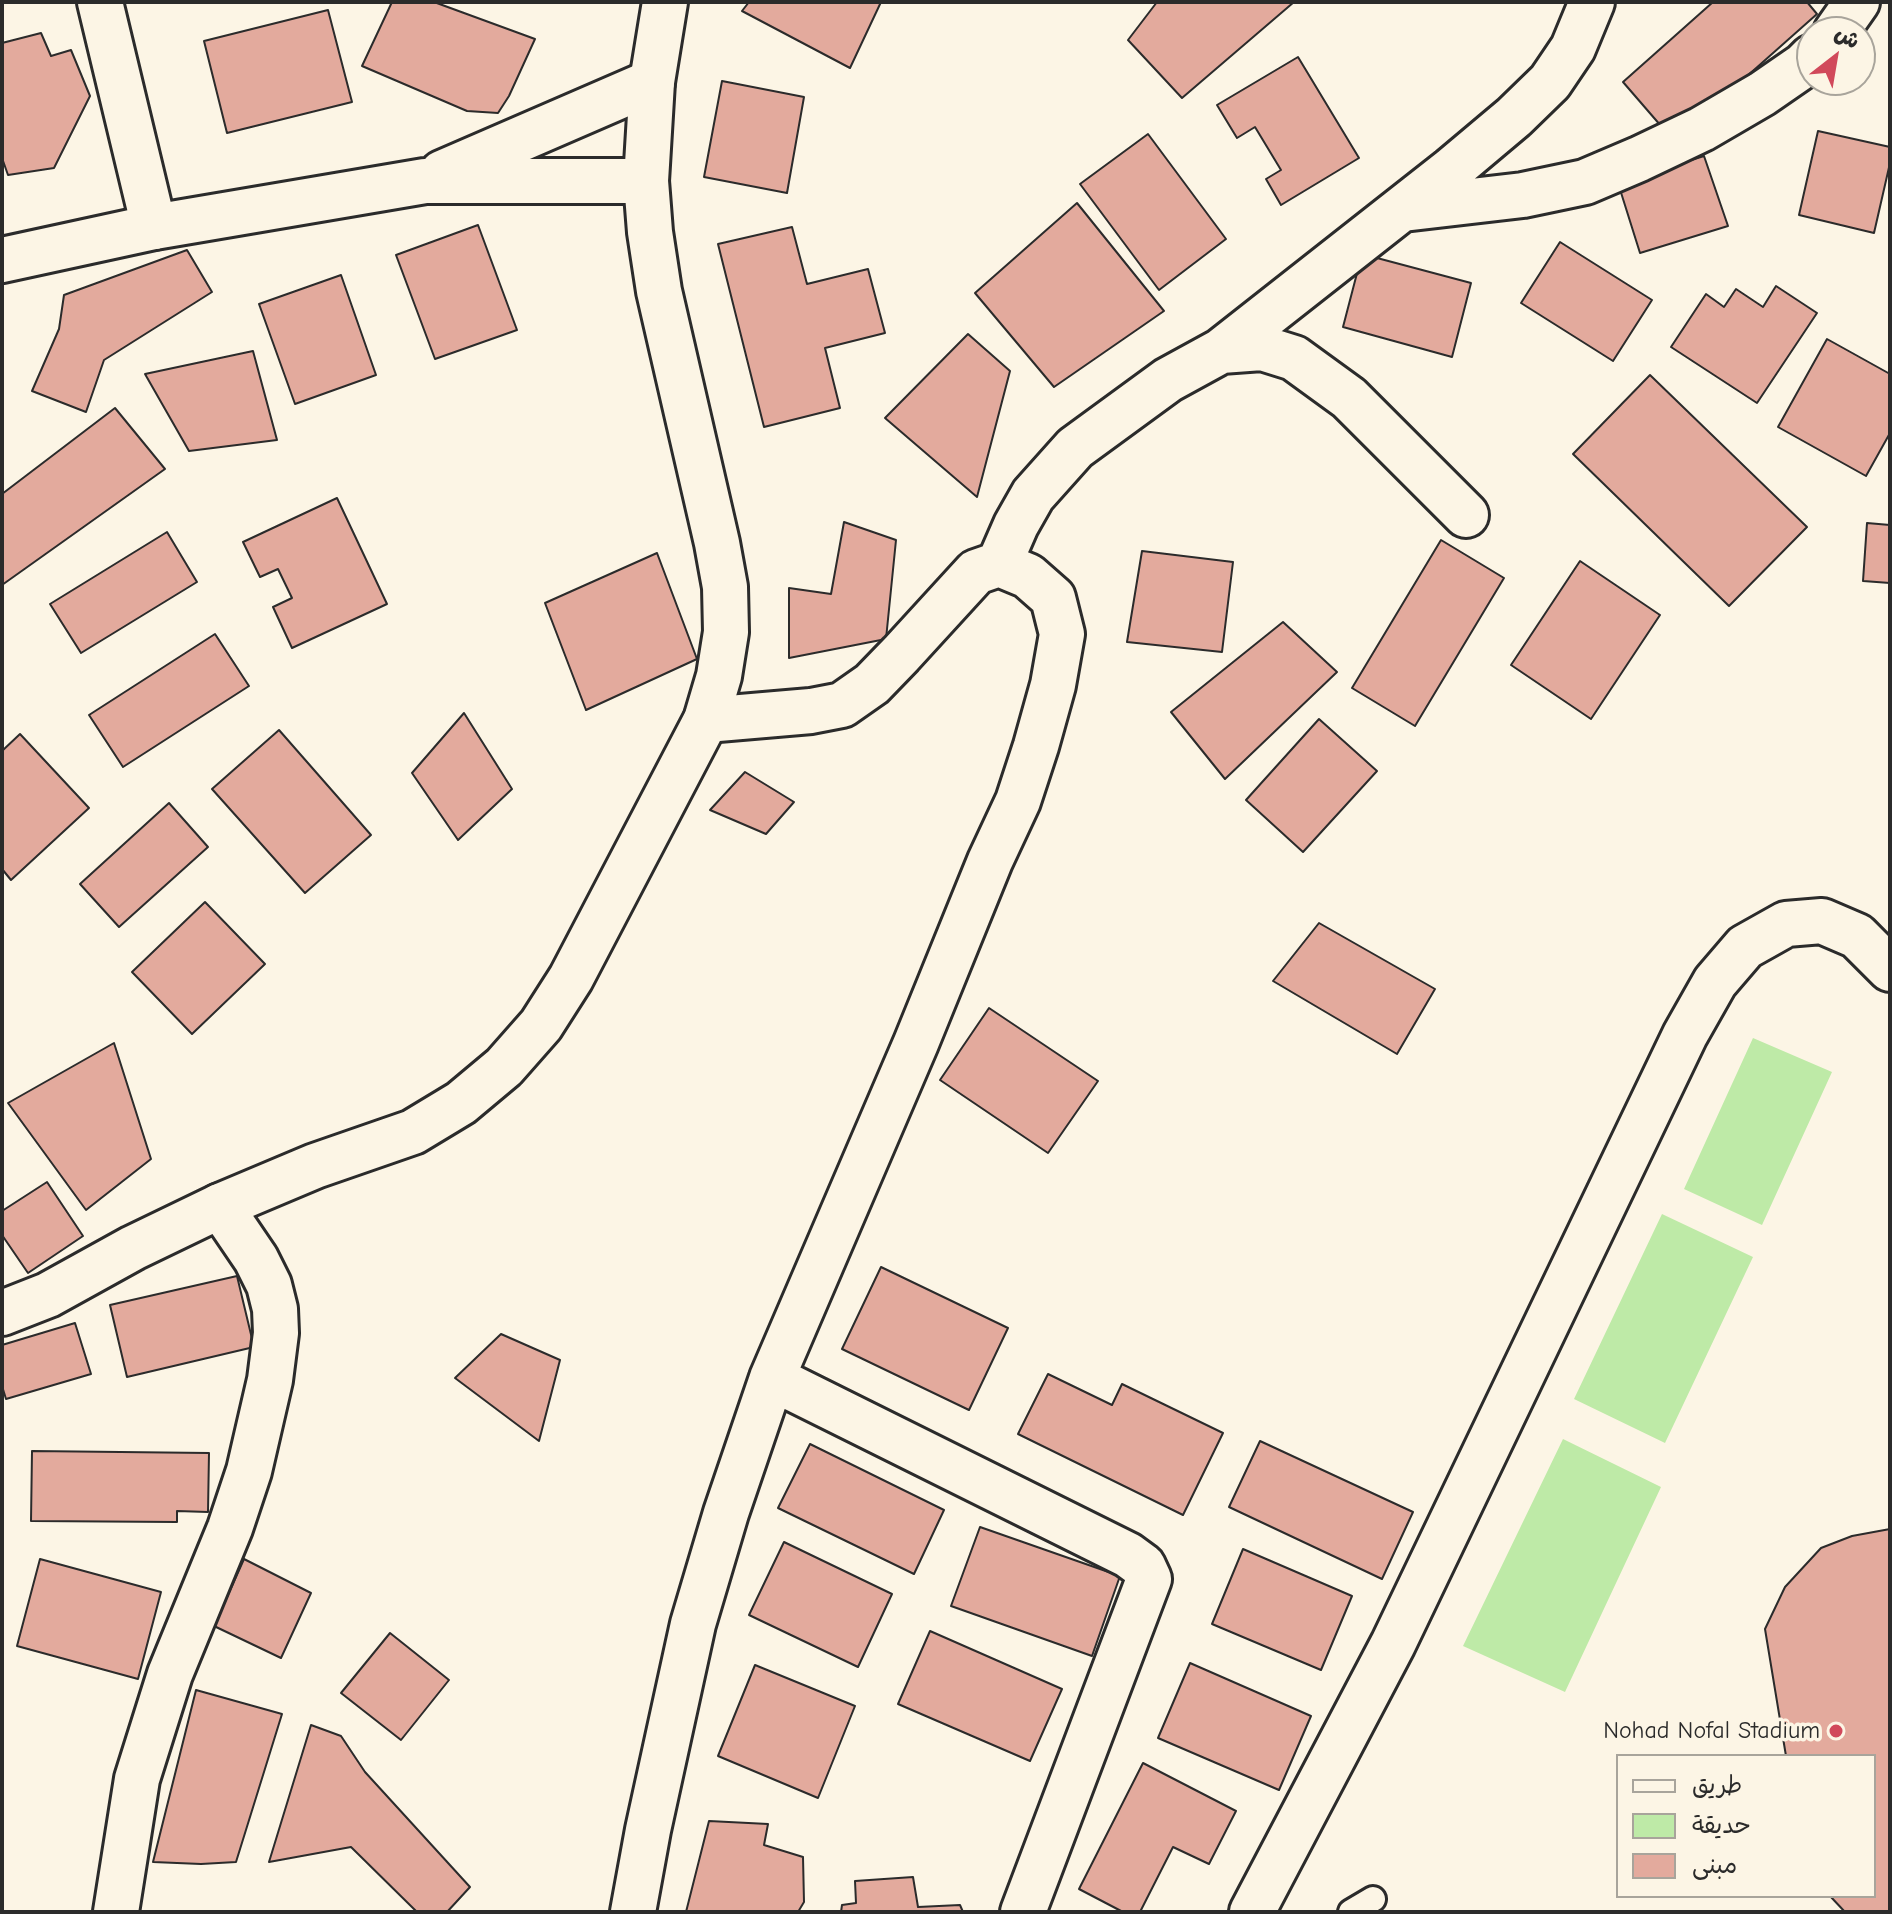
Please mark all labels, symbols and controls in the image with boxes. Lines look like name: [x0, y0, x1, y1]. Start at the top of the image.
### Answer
north arrow: [1796, 16, 1876, 96]
text: ش: [1830, 20, 1864, 55]
place label: Nohad Nofal Stadium: [1603, 1717, 1820, 1745]
marker: Nohad Nofal Stadium: [1827, 1722, 1845, 1740]
legend: [1616, 1754, 1876, 1898]
text: طريق: [1692, 1771, 1742, 1799]
text: حديقة: [1692, 1811, 1751, 1839]
text: مبنى: [1692, 1851, 1737, 1879]

